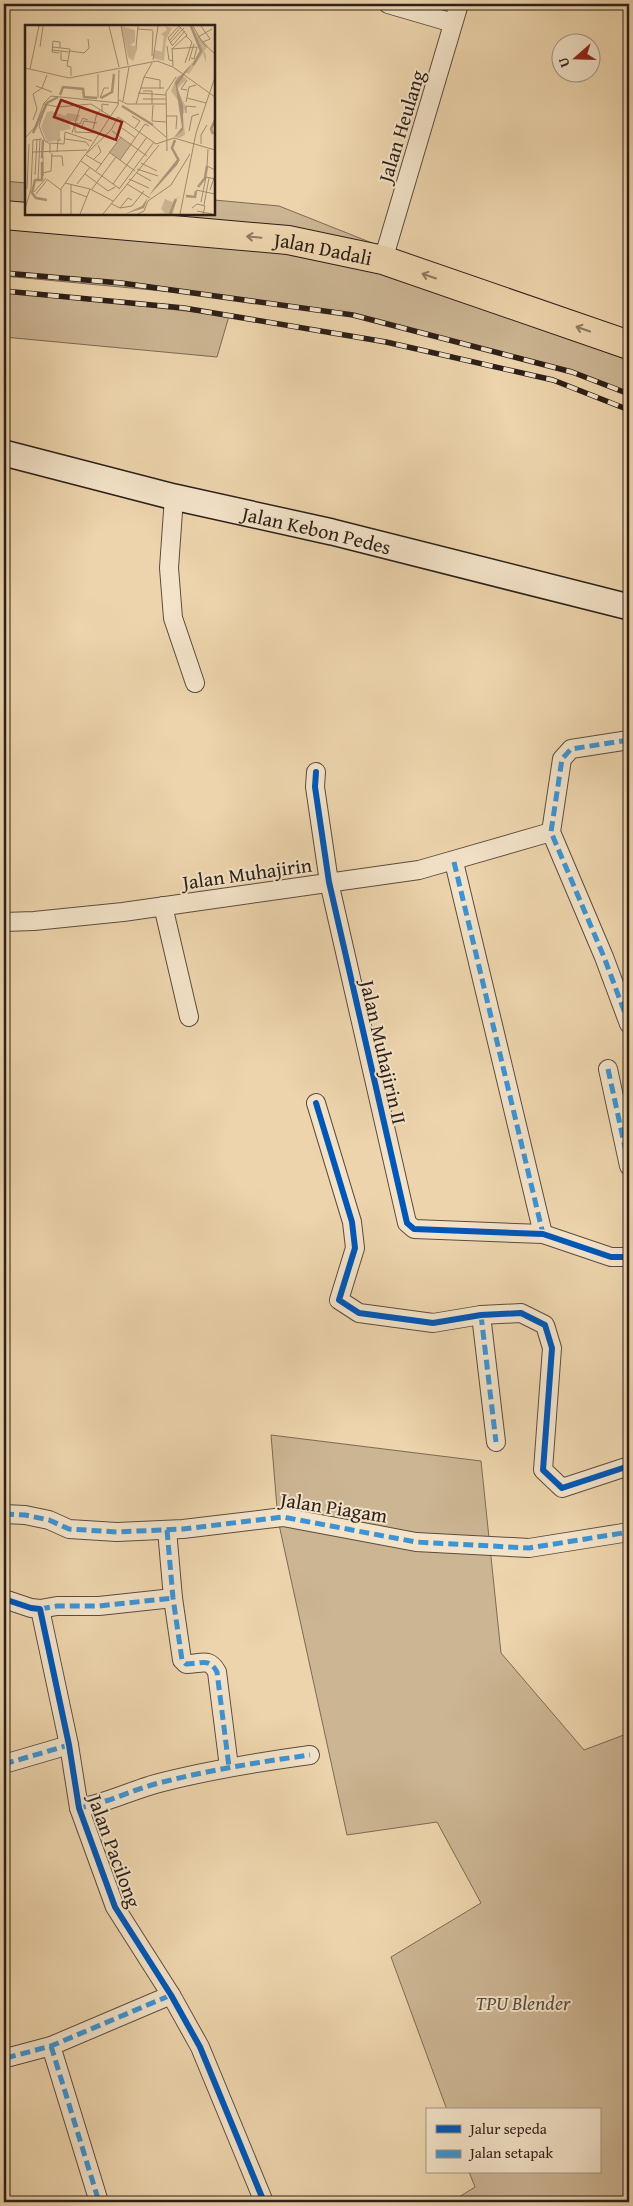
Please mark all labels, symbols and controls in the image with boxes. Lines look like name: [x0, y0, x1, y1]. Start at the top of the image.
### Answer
inset map: [25, 25, 215, 215]
north arrow: [550, 32, 600, 82]
text: U: [553, 54, 575, 70]
street label: Jalan Heulang: [369, 66, 432, 189]
street label: Jalan Dadali: [270, 224, 375, 272]
one-way arrow: [247, 232, 263, 242]
one-way arrow: [422, 271, 438, 280]
one-way arrow: [576, 324, 591, 333]
street label: Jalan Kebon Pedes: [237, 497, 394, 561]
street label: Jalan Muhajirin: [177, 850, 314, 897]
street label: Jalan Muhajirin II: [353, 974, 415, 1127]
street label: Jalan Piagam: [275, 1484, 390, 1530]
street label: Jalan Pacilong: [80, 1788, 149, 1912]
park label: TPU Blender: [476, 1988, 571, 2017]
legend: [426, 2108, 600, 2174]
text: Jalur sepeda: [468, 2118, 547, 2139]
text: Jalan setapak: [468, 2142, 553, 2163]

